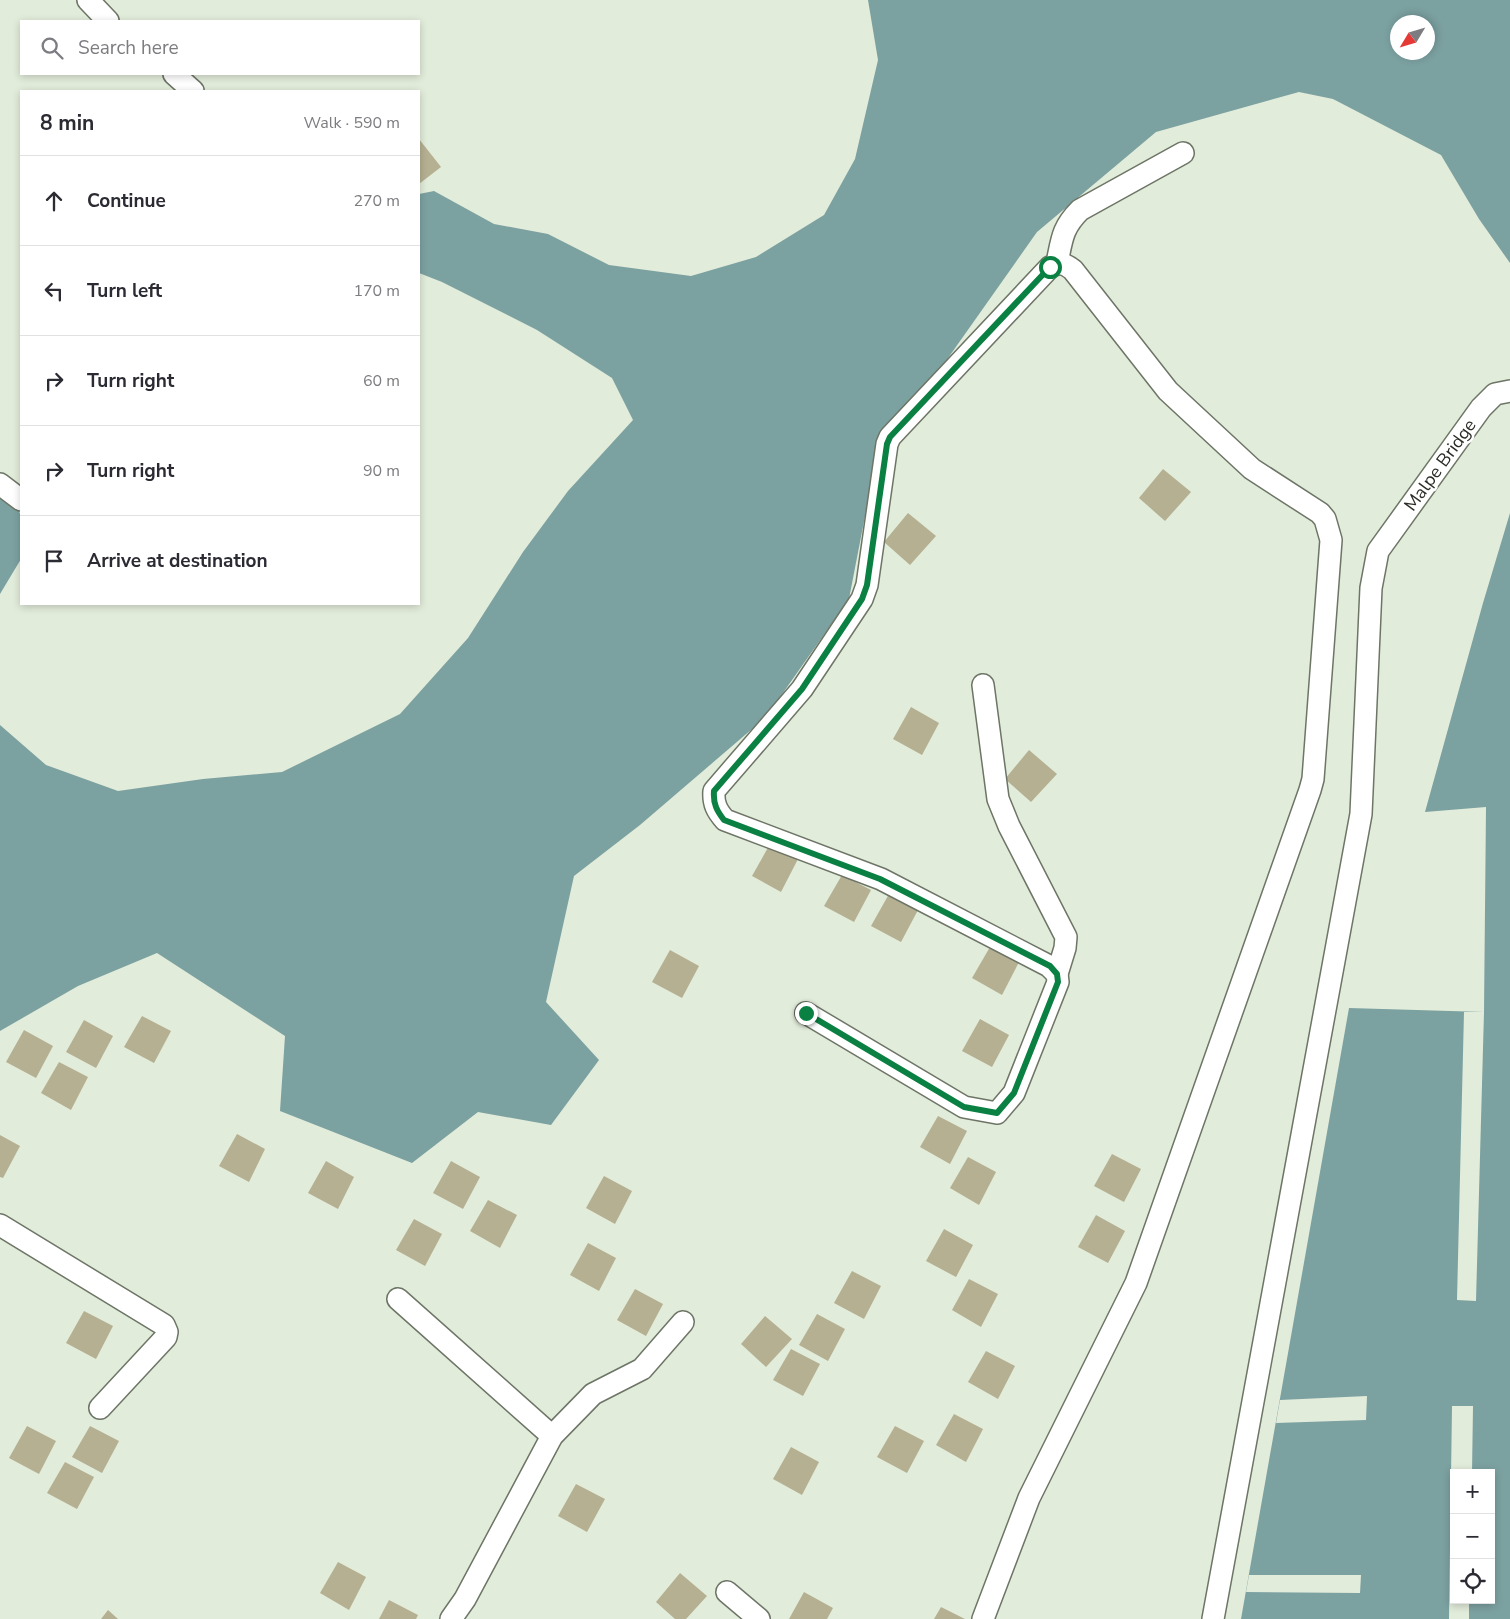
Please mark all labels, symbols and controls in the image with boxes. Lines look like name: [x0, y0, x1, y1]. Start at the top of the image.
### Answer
north arrow: [1390, 15, 1435, 60]
search box: [20, 20, 420, 75]
icon: search: [38, 34, 66, 62]
text: Search here: [78, 35, 179, 61]
text: 8 min: [40, 109, 94, 137]
text: Walk · 590 m: [304, 112, 400, 134]
icon: ahead: [40, 187, 68, 215]
text: Continue: [87, 188, 166, 214]
text: 270 m: [353, 190, 400, 212]
route start: [1039, 256, 1062, 279]
icon: left: [40, 277, 68, 305]
text: Turn left: [87, 278, 162, 304]
text: 170 m: [353, 280, 400, 302]
icon: right: [40, 367, 68, 395]
text: Turn right: [87, 368, 174, 394]
text: 60 m: [363, 370, 400, 392]
street label: Malpe Bridge: [1398, 414, 1482, 516]
icon: right: [40, 457, 68, 485]
text: Turn right: [87, 458, 174, 484]
text: 90 m: [363, 460, 400, 482]
icon: arrive: [40, 547, 68, 575]
text: Arrive at destination: [87, 548, 268, 574]
route end: [795, 1002, 818, 1025]
map controls: [1450, 1469, 1495, 1604]
button: +: [1450, 1469, 1495, 1514]
button: −: [1450, 1514, 1495, 1559]
button: locate: [1450, 1559, 1495, 1604]

